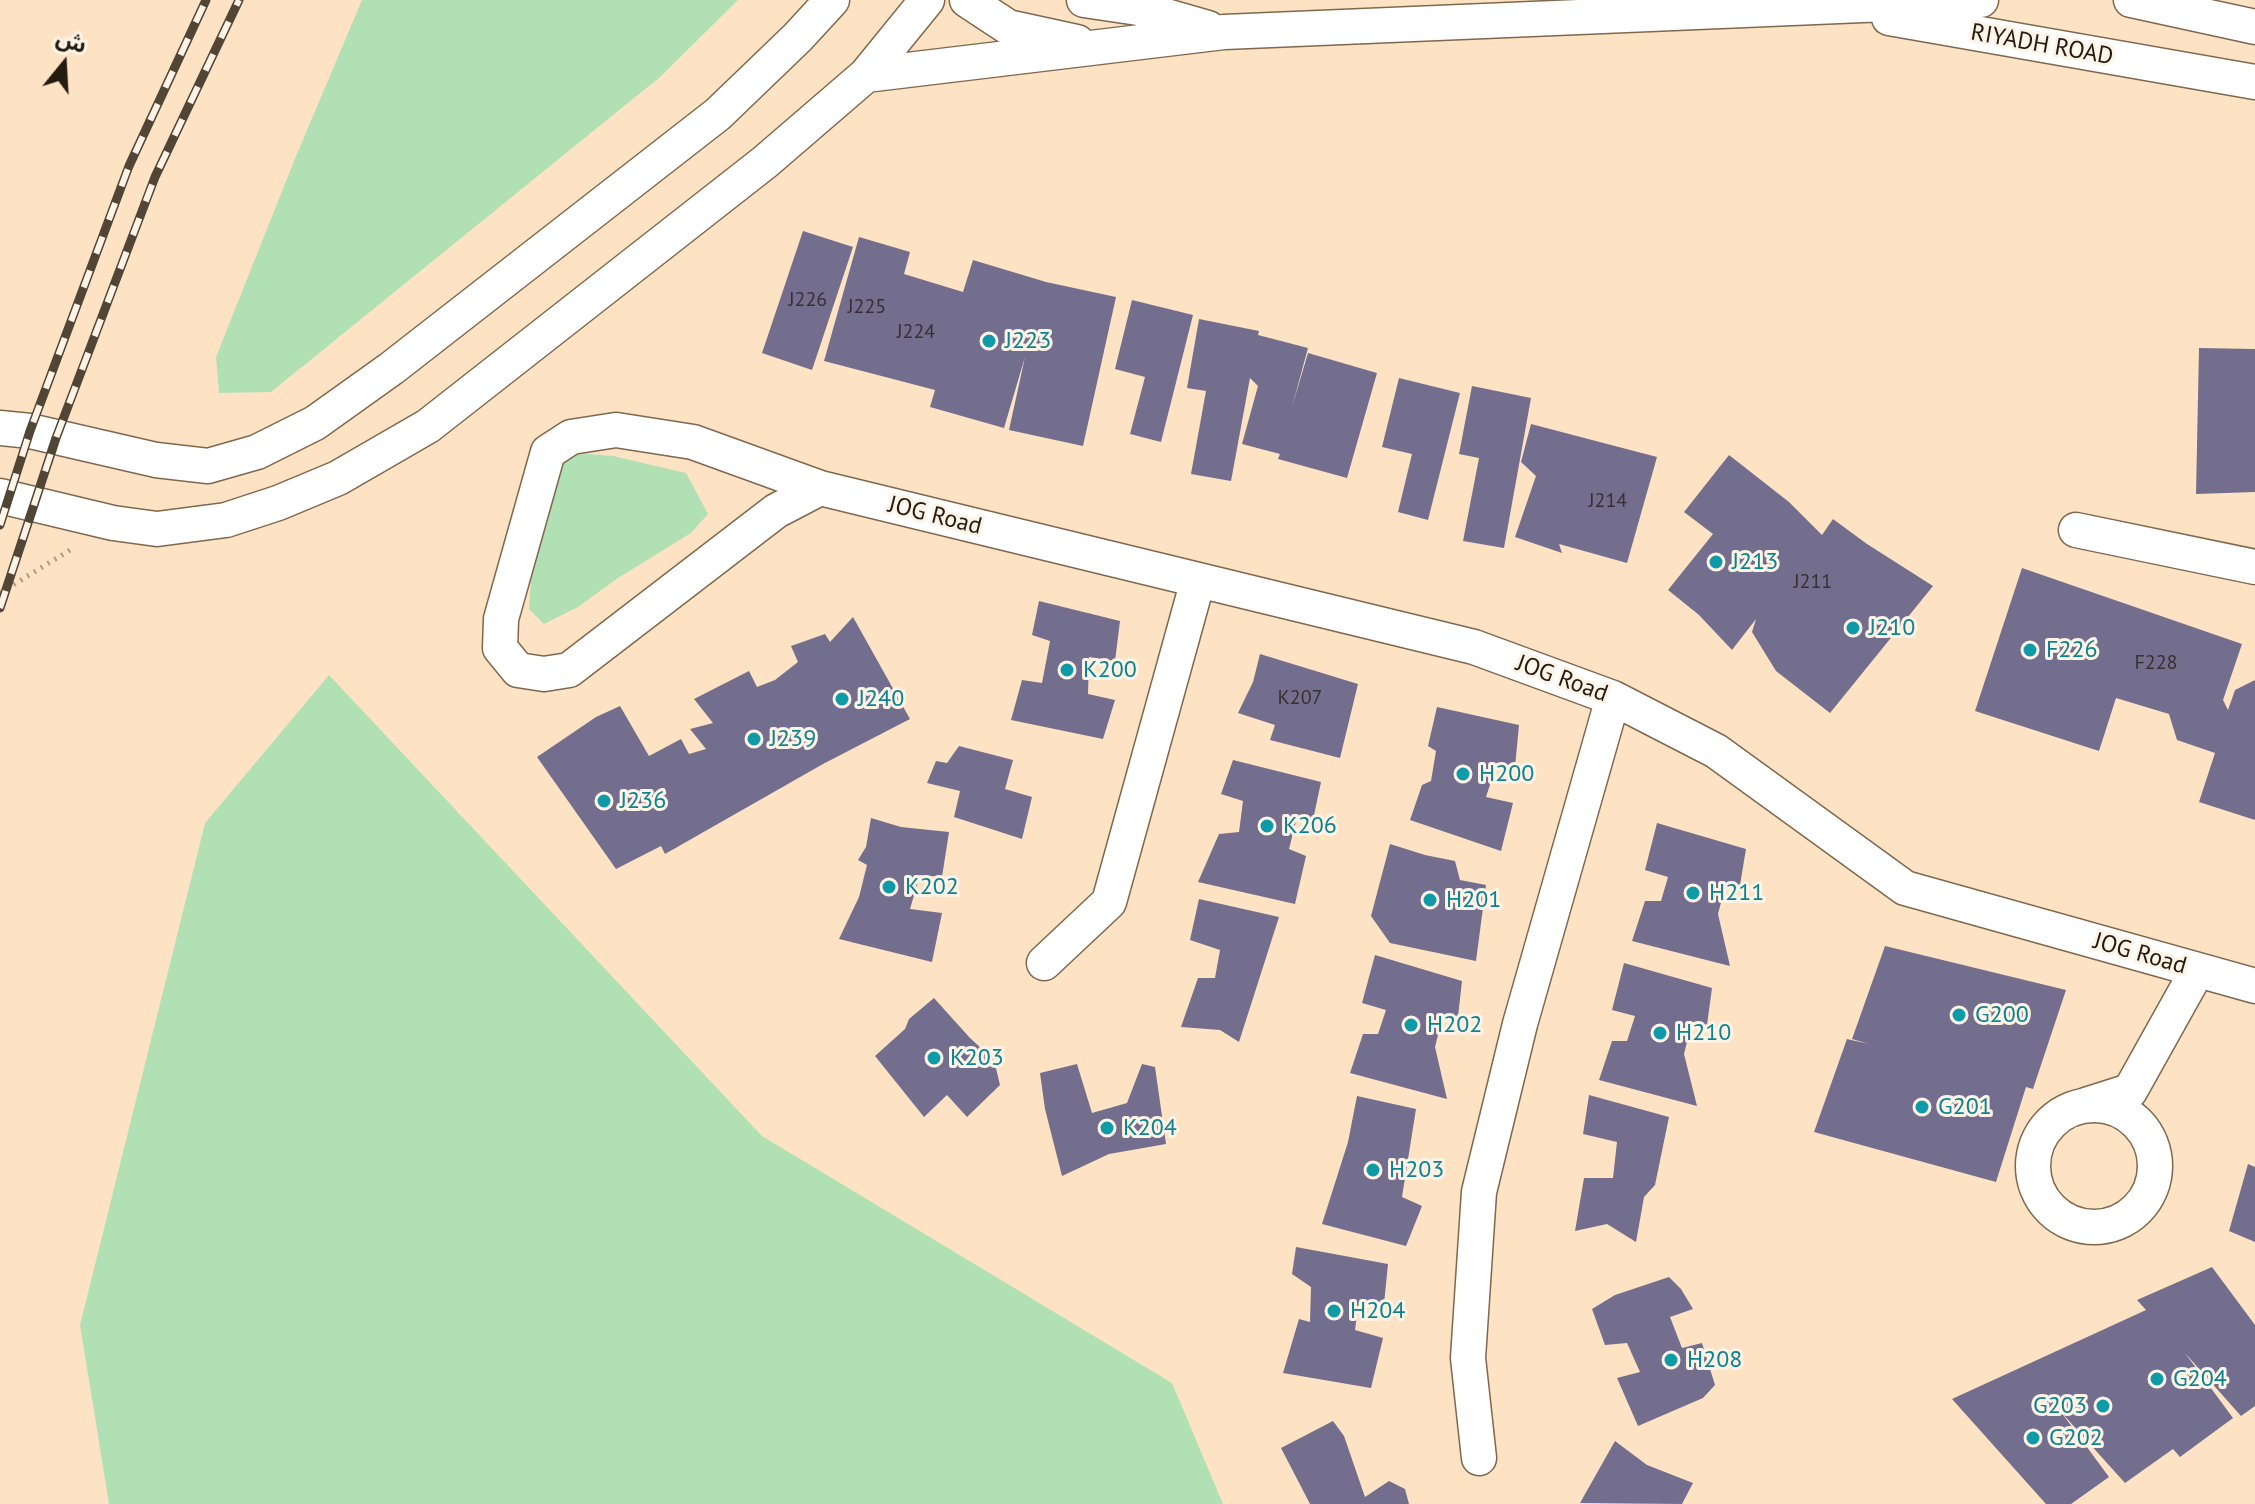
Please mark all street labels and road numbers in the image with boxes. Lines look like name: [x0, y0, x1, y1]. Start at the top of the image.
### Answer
street label: RIYADH ROAD: [1969, 18, 2115, 72]
street label: JOG Road: [885, 490, 985, 542]
street label: JOG Road: [1512, 649, 1612, 709]
street label: JOG Road: [2090, 927, 2190, 981]

